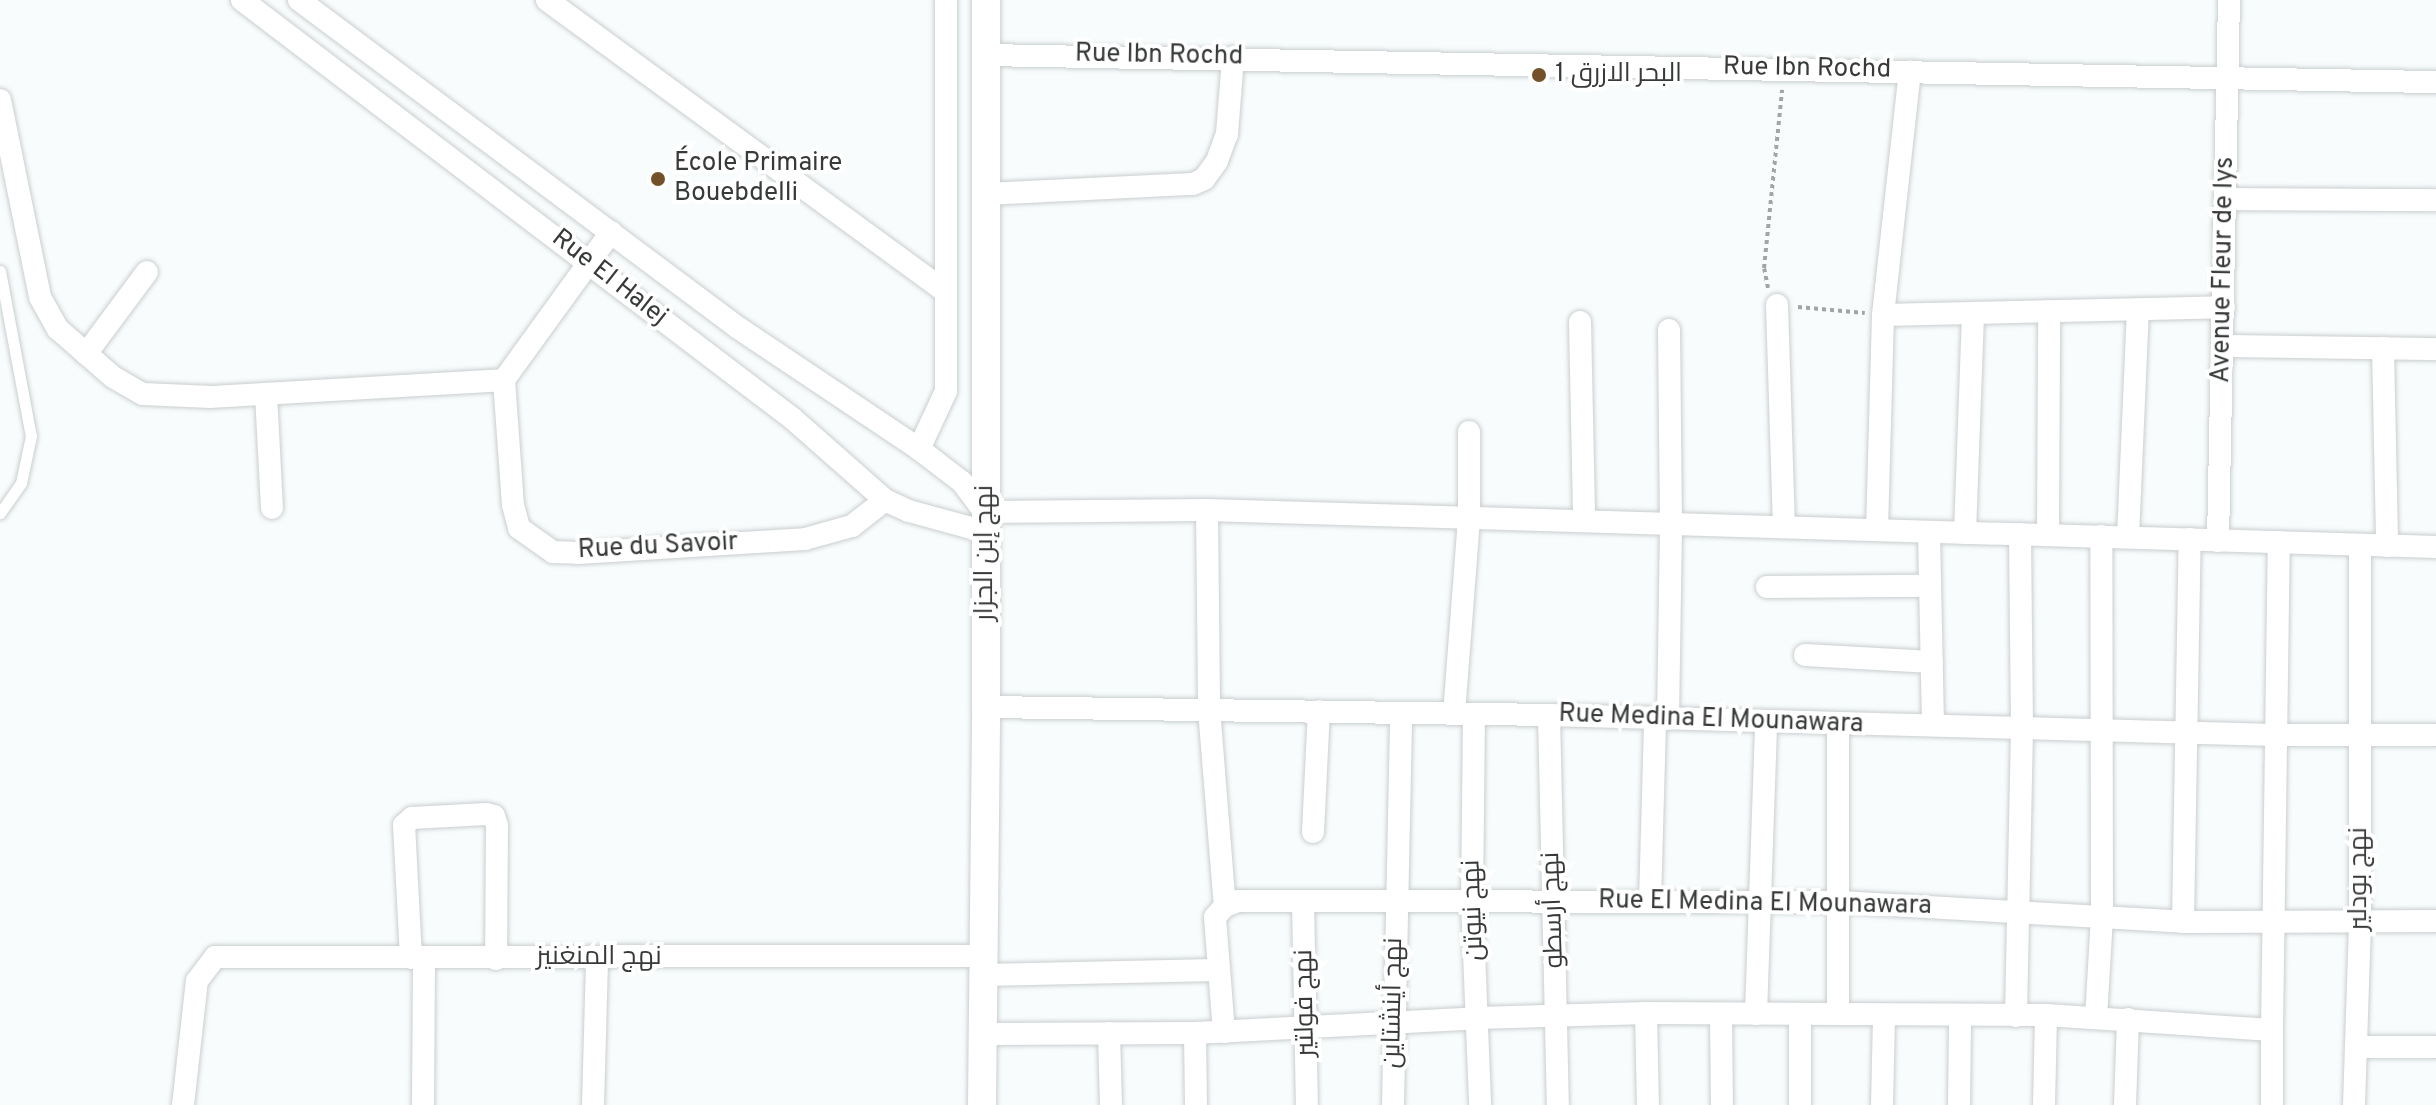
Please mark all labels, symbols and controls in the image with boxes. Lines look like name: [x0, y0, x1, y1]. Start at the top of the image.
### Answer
street label: Rue Ibn Rochd: [1075, 39, 1243, 73]
street label: Rue Ibn Rochd: [1723, 52, 1891, 86]
place label: 1 البحر الازرق: [1555, 59, 1682, 91]
marker: 1 البحر الازرق: [1530, 66, 1548, 84]
place label: École Primaire Bouebdelli: [674, 148, 842, 210]
street label: Avenue Fleur de lys: [2206, 157, 2242, 383]
marker: École Primaire Bouebdelli: [649, 170, 667, 188]
street label: Rue El Halej: [545, 223, 673, 333]
street label: نهج إبن الجزار: [970, 485, 1002, 621]
street label: Rue du Savoir: [577, 527, 739, 567]
street label: Rue Medina El Mounawara: [1558, 699, 1864, 741]
street label: نهج بودلير: [2344, 827, 2376, 931]
street label: نهج أرسطو: [1536, 851, 1572, 969]
street label: نهج نيوتن: [1457, 859, 1491, 961]
street label: Rue El Medina El Mounawara: [1598, 885, 1932, 923]
street label: نهج أينشتاين: [1377, 937, 1411, 1069]
street label: نهج المنغنيز: [536, 942, 662, 974]
street label: نهج فولتير: [1289, 949, 1323, 1057]

